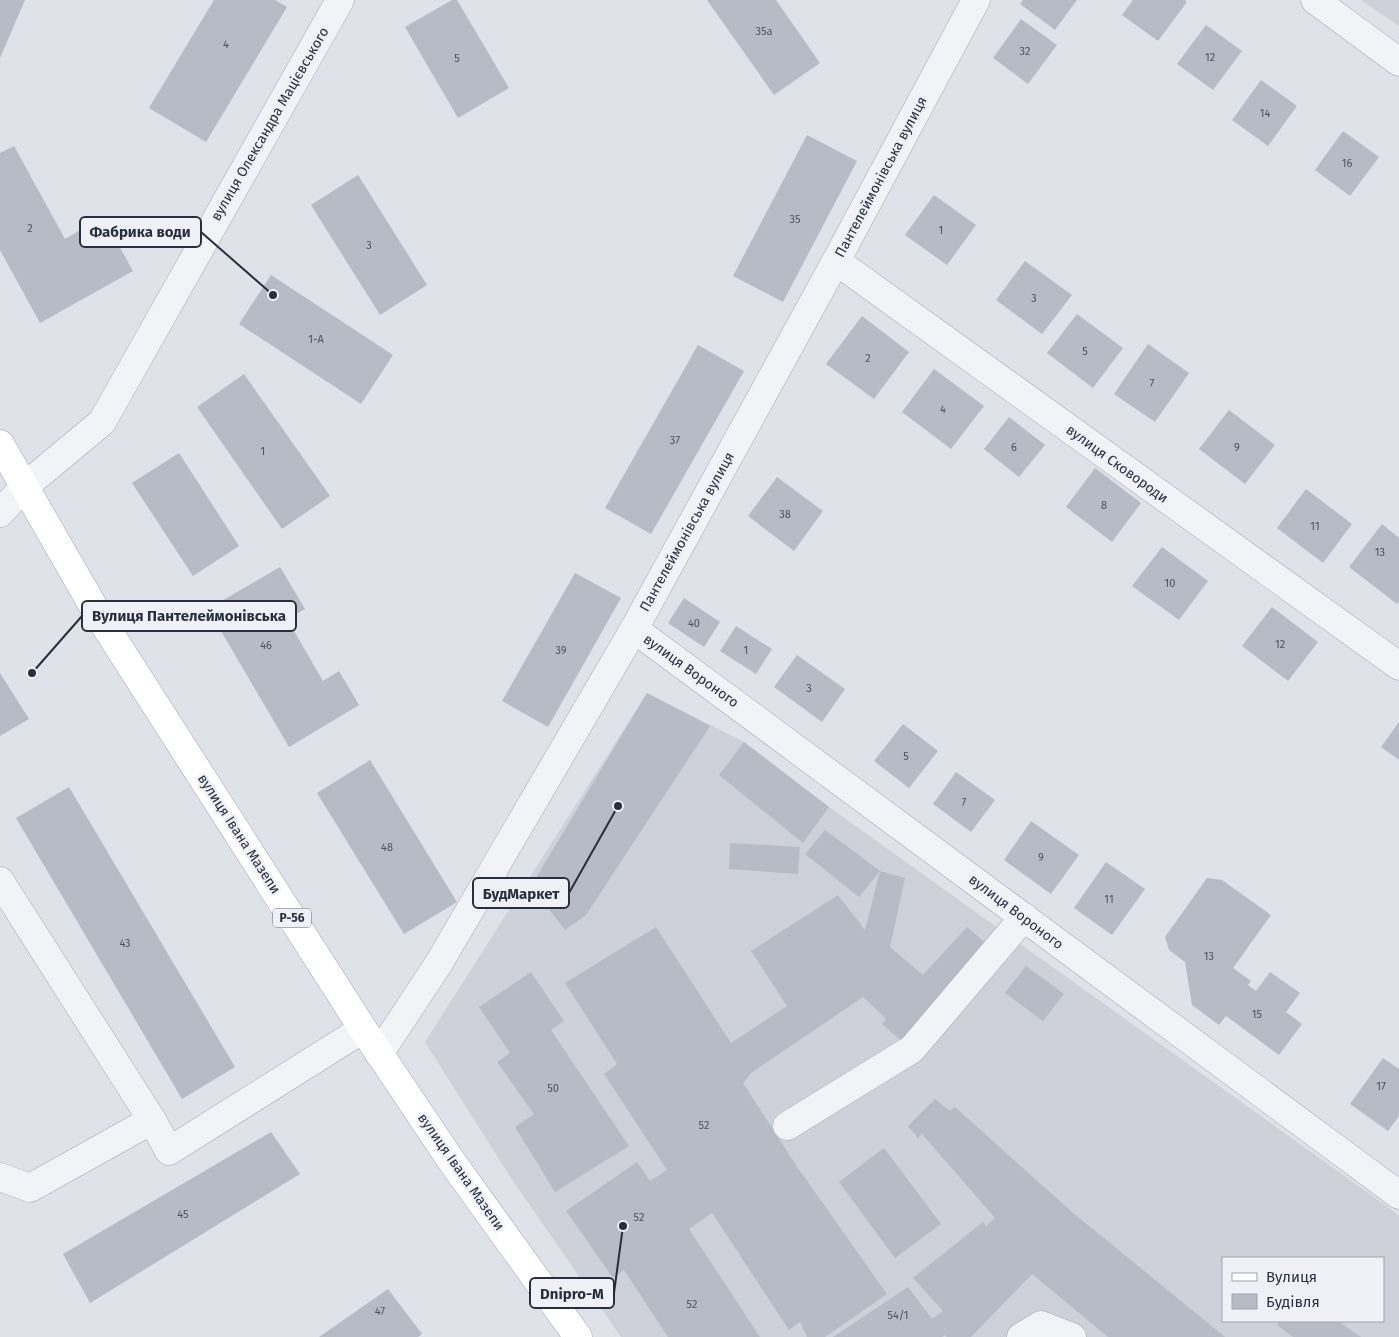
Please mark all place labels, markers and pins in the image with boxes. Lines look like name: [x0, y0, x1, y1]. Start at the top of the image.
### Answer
callout: Фабрика води: [80, 217, 201, 247]
callout: Вулиця Пантелеймонівська: [82, 601, 296, 631]
callout: БудМаркет: [473, 878, 569, 908]
callout: Dnipro-M: [530, 1278, 614, 1308]

